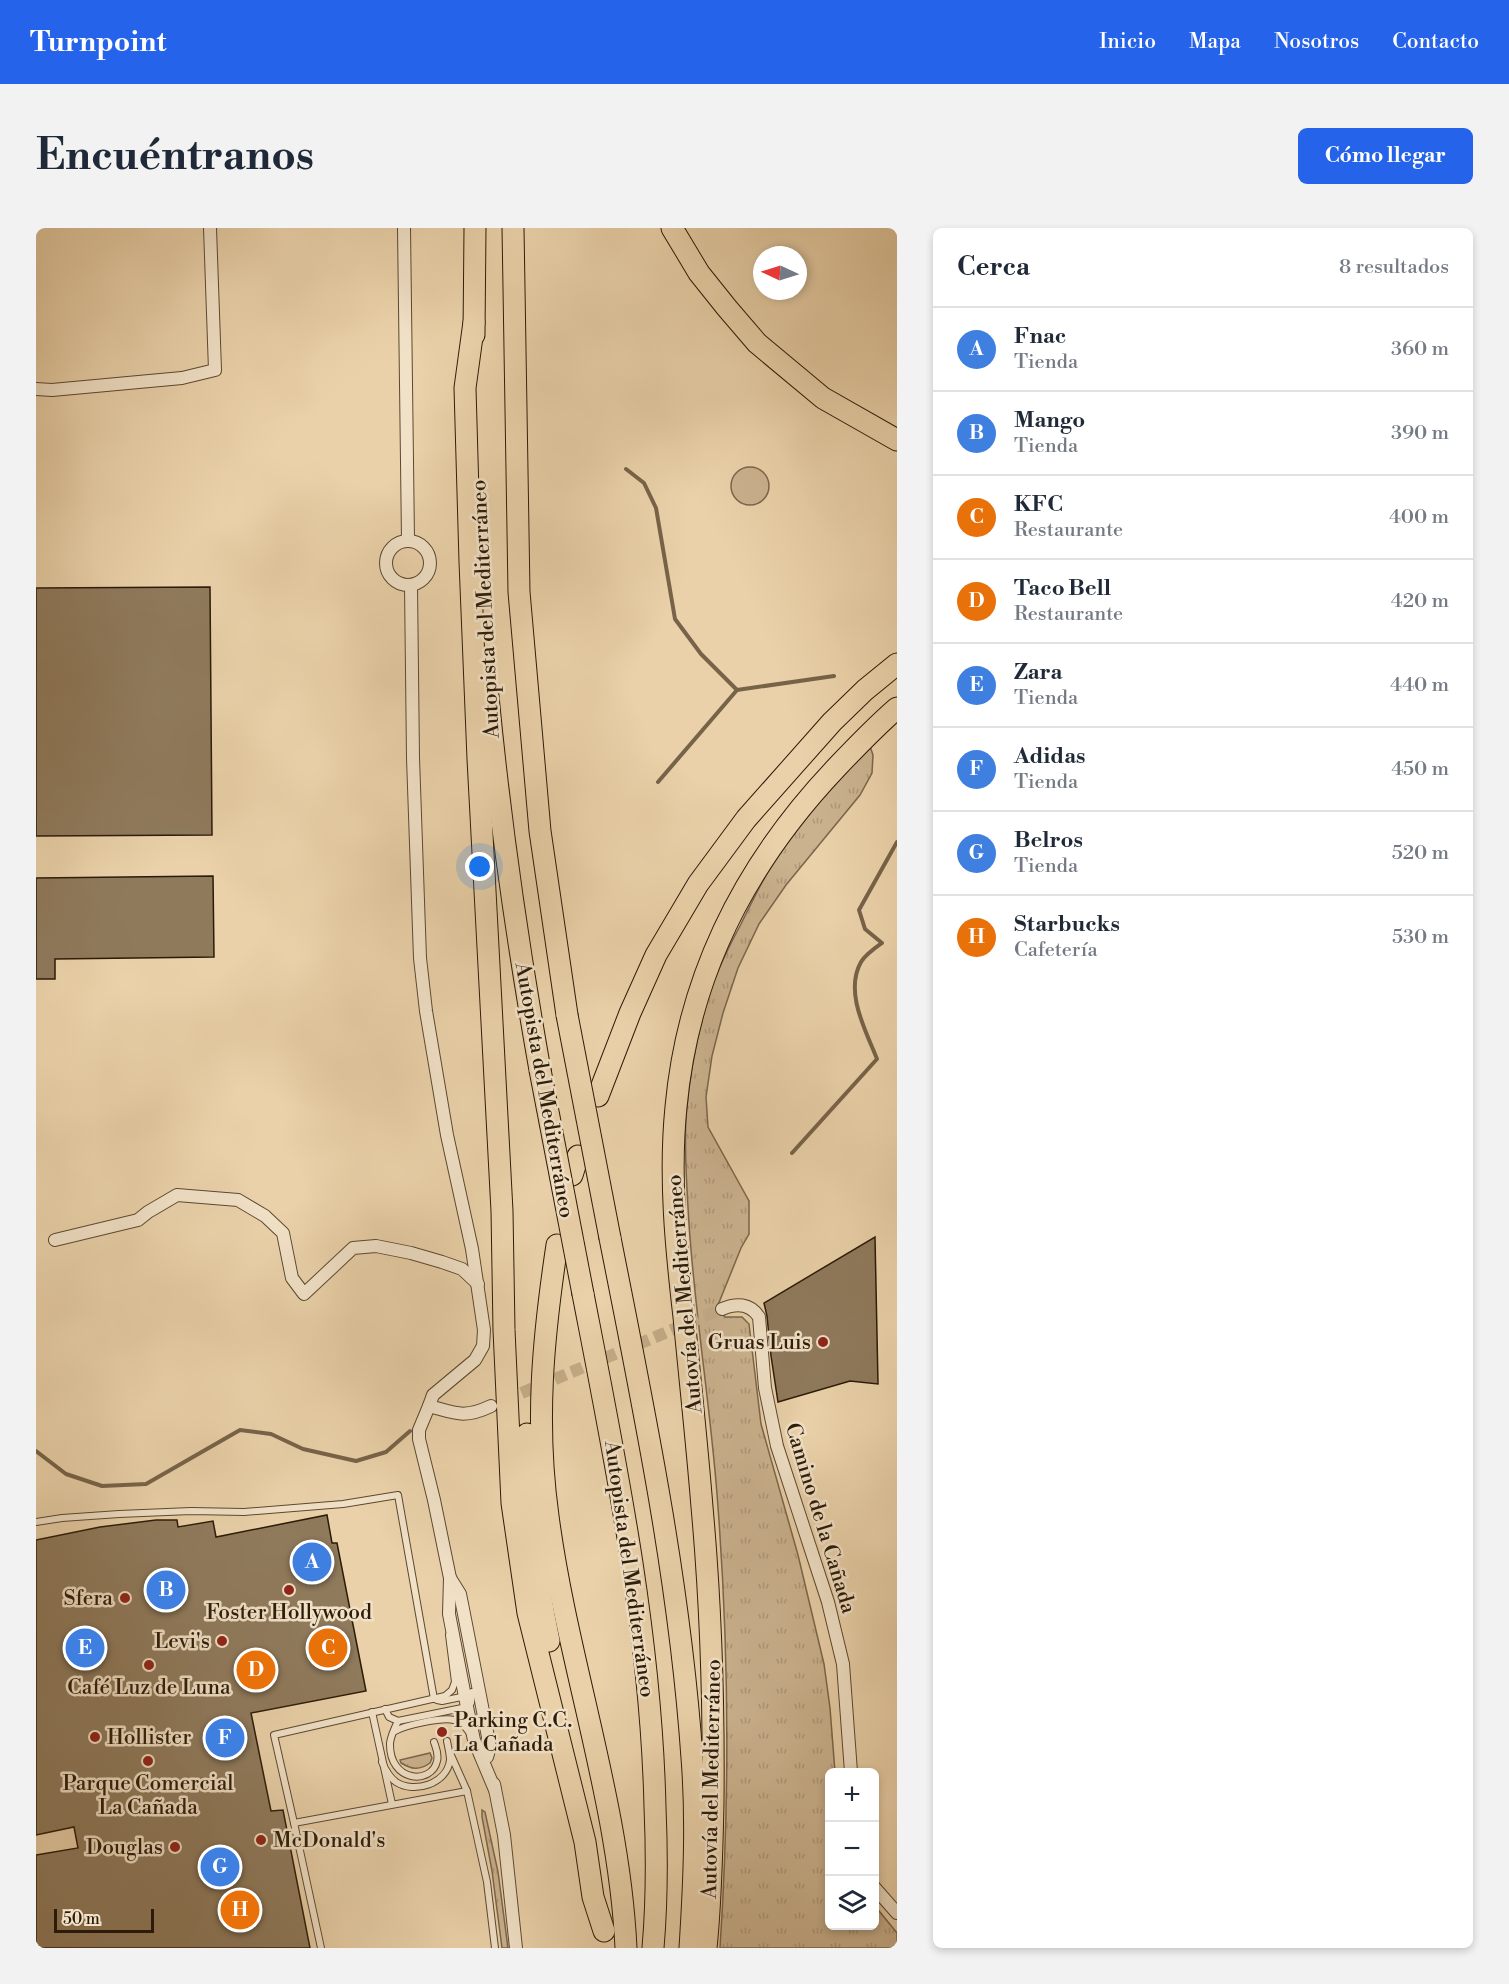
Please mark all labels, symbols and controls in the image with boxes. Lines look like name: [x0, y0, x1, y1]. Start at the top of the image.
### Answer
text: Turnpoint: [30, 25, 166, 60]
text: Inicio: [1099, 29, 1156, 55]
text: Mapa: [1189, 29, 1241, 55]
text: Nosotros: [1274, 29, 1359, 55]
text: Contacto: [1392, 29, 1479, 55]
button: Cómo llegar: [1298, 128, 1473, 184]
text: Encuéntranos: [36, 130, 314, 183]
north arrow: [753, 246, 807, 300]
text: Cerca: [957, 251, 1030, 283]
text: 8 resultados: [1339, 255, 1449, 280]
text: Fnac: [1014, 323, 1066, 350]
text: A: [969, 337, 984, 362]
text: 360 m: [1391, 337, 1449, 362]
text: Tienda: [1014, 350, 1078, 375]
text: Mango: [1014, 407, 1085, 434]
text: B: [969, 421, 984, 446]
text: 390 m: [1391, 421, 1449, 446]
text: Tienda: [1014, 434, 1078, 459]
street label: Autopista del Mediterráneo: [466, 479, 506, 740]
text: KFC: [1014, 491, 1063, 518]
text: C: [969, 505, 984, 530]
text: 400 m: [1389, 505, 1449, 530]
text: Restaurante: [1014, 518, 1123, 543]
text: Taco Bell: [1014, 575, 1111, 602]
text: D: [969, 589, 984, 614]
text: 420 m: [1391, 589, 1449, 614]
text: Restaurante: [1014, 602, 1123, 627]
text: Zara: [1014, 659, 1062, 686]
text: E: [970, 673, 983, 698]
text: 440 m: [1390, 673, 1449, 698]
text: Tienda: [1014, 686, 1078, 711]
text: Adidas: [1014, 743, 1086, 770]
text: F: [969, 757, 984, 782]
text: 450 m: [1391, 757, 1449, 782]
text: Tienda: [1014, 770, 1078, 795]
text: Belros: [1014, 827, 1083, 854]
text: G: [969, 841, 984, 866]
text: 520 m: [1392, 841, 1449, 866]
your location: [465, 852, 494, 881]
text: Tienda: [1014, 854, 1078, 879]
text: Starbucks: [1014, 911, 1120, 938]
text: H: [968, 925, 985, 950]
text: 530 m: [1392, 925, 1449, 950]
text: Cafetería: [1014, 938, 1098, 963]
street label: Autopista del Mediterráneo: [509, 959, 579, 1220]
street label: Autovía del Mediterráneo: [662, 1173, 708, 1416]
place label: Gruas Luis: [708, 1330, 811, 1356]
marker: Gruas Luis: [816, 1335, 830, 1349]
street label: Camino de la Cañada: [779, 1420, 861, 1617]
street label: Autopista del Mediterráneo: [598, 1438, 660, 1699]
pin: A: [292, 1540, 332, 1584]
pin: B: [146, 1568, 186, 1612]
marker: Foster Hollywood: [282, 1583, 296, 1597]
place label: Sfera: [64, 1586, 113, 1612]
marker: Sfera: [118, 1591, 132, 1605]
place label: Foster Hollywood: [206, 1600, 372, 1626]
pin: E: [65, 1626, 104, 1670]
pin: C: [308, 1626, 348, 1670]
place label: Levi's: [154, 1629, 210, 1655]
marker: Levi's: [215, 1634, 229, 1648]
pin: D: [236, 1648, 276, 1692]
marker: Café Luz de Luna: [142, 1658, 156, 1672]
street label: Autovía del Mediterráneo: [697, 1659, 727, 1900]
place label: Café Luz de Luna: [67, 1675, 231, 1701]
place label: Parking C.C. La Cañada: [454, 1708, 572, 1758]
pin: F: [206, 1716, 244, 1760]
place label: Hollister: [107, 1725, 191, 1751]
marker: Parking C.C. La Cañada: [435, 1725, 449, 1739]
marker: Hollister: [88, 1730, 102, 1744]
marker: Parque Comercial La Cañada: [141, 1754, 155, 1768]
map controls: [825, 1768, 879, 1930]
button: +: [825, 1768, 879, 1822]
place label: Parque Comercial La Cañada: [62, 1771, 234, 1821]
button: −: [825, 1822, 879, 1876]
place label: McDonald's: [273, 1828, 385, 1854]
marker: McDonald's: [254, 1833, 268, 1847]
place label: Douglas: [86, 1835, 163, 1861]
marker: Douglas: [168, 1840, 182, 1854]
pin: G: [200, 1844, 240, 1890]
button: layers: [825, 1876, 879, 1930]
pin: H: [220, 1888, 260, 1932]
scale bar: [54, 1906, 154, 1934]
text: 50 m: [63, 1909, 100, 1929]

